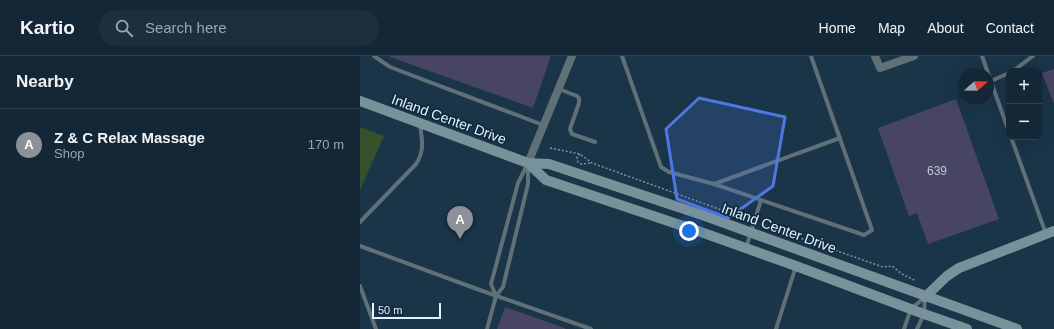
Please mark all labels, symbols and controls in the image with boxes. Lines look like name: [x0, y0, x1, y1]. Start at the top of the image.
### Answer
search box: [99, 10, 379, 46]
text: Kartio: [20, 17, 75, 38]
icon: search: [113, 17, 135, 39]
text: Search here: [145, 19, 227, 36]
text: Home: [819, 20, 856, 36]
text: Map: [878, 20, 905, 36]
text: About: [927, 20, 964, 36]
text: Contact: [986, 20, 1034, 36]
north arrow: [958, 68, 994, 104]
map controls: [1006, 68, 1042, 140]
button: +: [1006, 68, 1042, 104]
text: Nearby: [16, 72, 74, 91]
street label: Inland Center Drive: [390, 91, 509, 147]
button: −: [1006, 104, 1042, 140]
text: Z & C Relax Massage: [54, 129, 205, 146]
text: A: [24, 137, 34, 152]
text: 170 m: [308, 137, 344, 152]
text: Shop: [54, 146, 84, 161]
house number: 639: [927, 164, 947, 178]
street label: Inland Center Drive: [720, 200, 839, 256]
pin: A: [447, 206, 473, 239]
your location: [679, 221, 699, 241]
scale bar: [372, 301, 441, 320]
text: 50 m: [378, 304, 402, 316]

